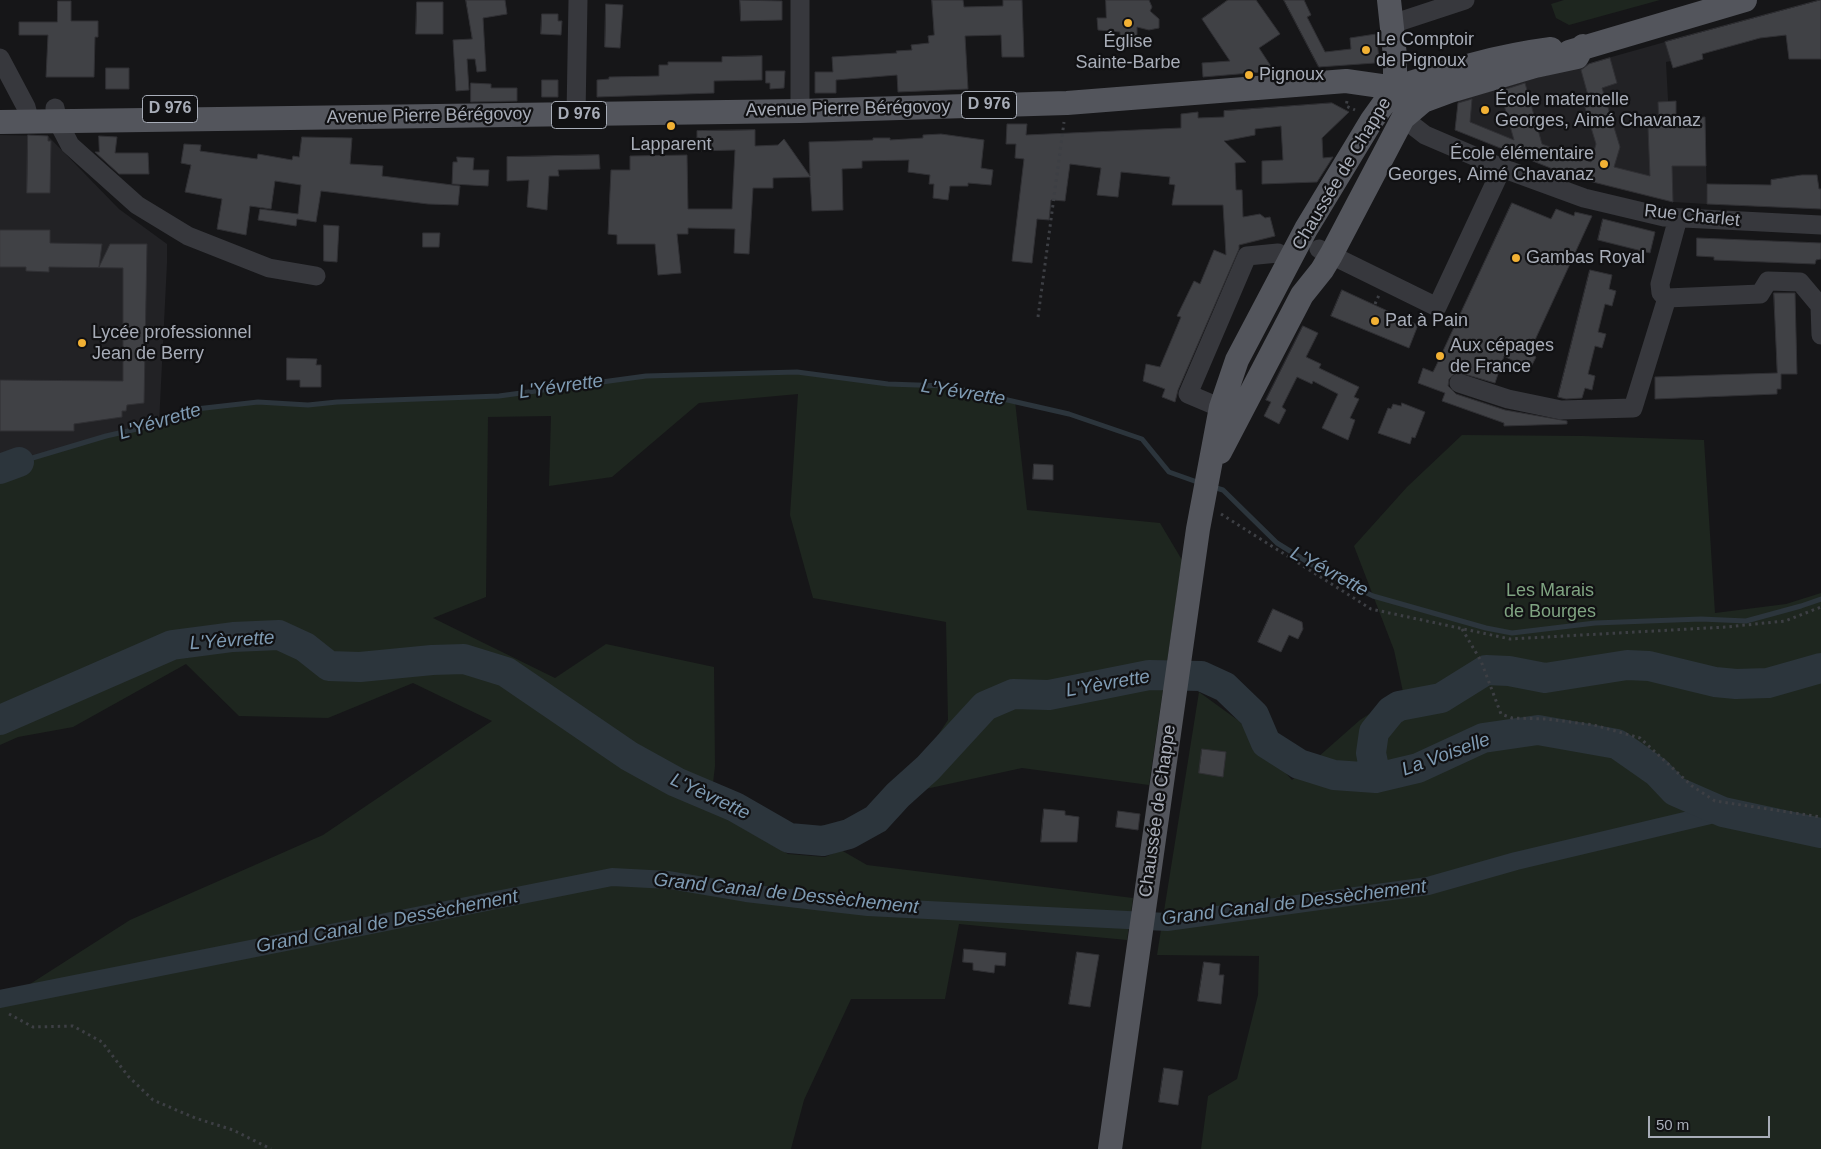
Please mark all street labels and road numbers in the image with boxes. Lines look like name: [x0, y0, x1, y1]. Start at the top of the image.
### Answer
road number: D 976: [962, 92, 1016, 118]
street label: Chaussée de Chappe: [1288, 94, 1396, 254]
road number: D 976: [142, 96, 198, 122]
street label: Avenue Pierre Bérégovoy: [745, 96, 951, 122]
road number: D 976: [552, 102, 606, 128]
street label: Avenue Pierre Bérégovoy: [326, 103, 532, 129]
street label: Rue Charlet: [1643, 200, 1741, 232]
street label: Chaussée de Chappe: [1135, 723, 1181, 899]

